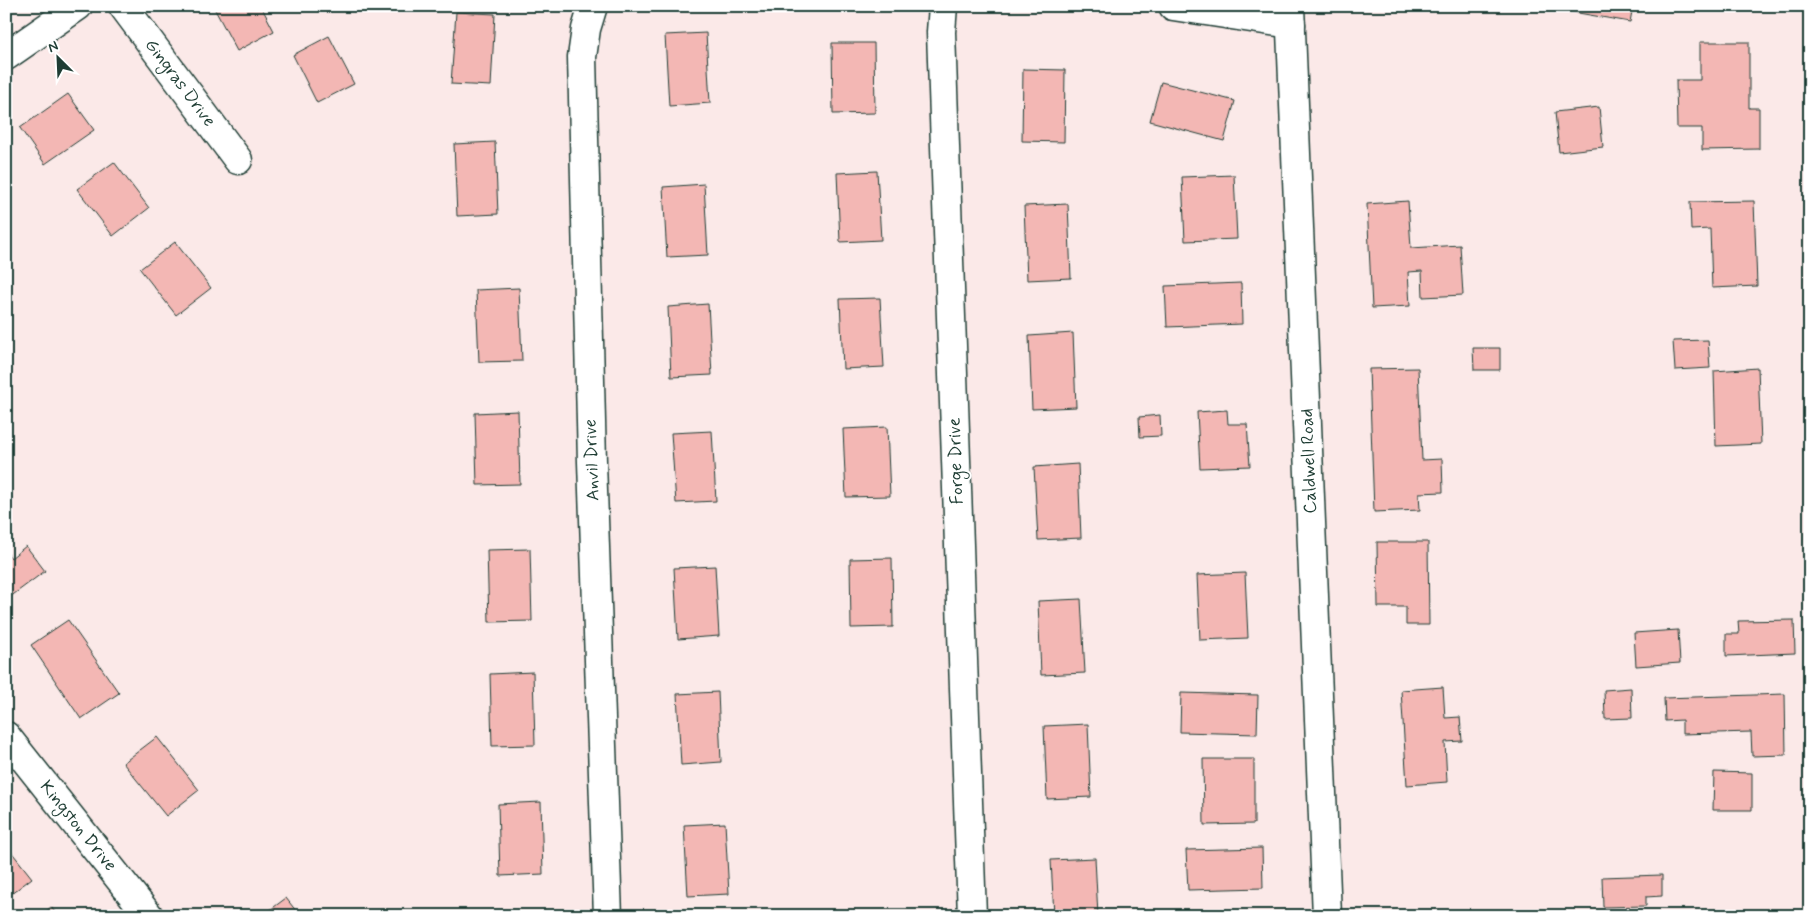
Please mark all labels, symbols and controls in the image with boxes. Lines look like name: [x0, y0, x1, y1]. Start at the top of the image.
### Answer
north arrow: [32, 32, 82, 82]
street label: Gingras Drive: [138, 34, 221, 133]
text: N: [45, 37, 61, 57]
street label: Caldwell Road: [1295, 408, 1323, 514]
street label: Forge Drive: [942, 417, 971, 505]
street label: Anvil Drive: [579, 419, 605, 501]
street label: Kingston Drive: [33, 776, 122, 877]

